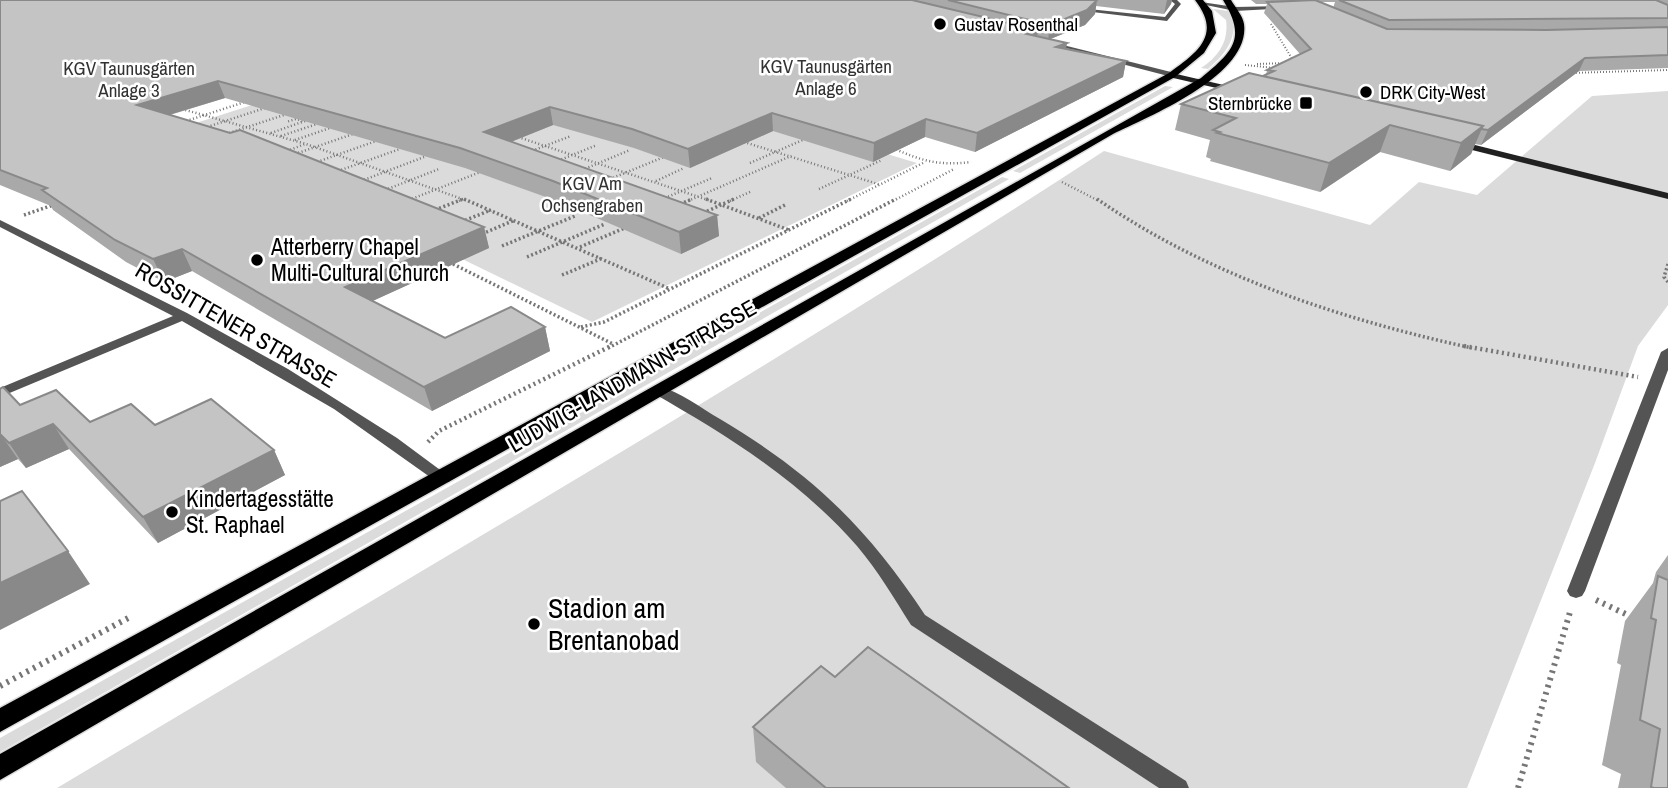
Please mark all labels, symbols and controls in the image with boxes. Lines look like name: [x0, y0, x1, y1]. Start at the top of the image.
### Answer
place label: Gustav Rosenthal: [954, 11, 1078, 37]
marker: Gustav Rosenthal: [932, 16, 948, 32]
park label: KGV Taunusgärten Anlage 6: [760, 53, 892, 101]
park label: KGV Taunusgärten Anlage 3: [63, 55, 195, 103]
place label: DRK City-West: [1380, 79, 1486, 105]
marker: DRK City-West: [1358, 84, 1374, 100]
place label: Sternbrücke: [1208, 90, 1292, 116]
marker: Sternbrücke: [1298, 95, 1314, 111]
park label: KGV Am Ochsengraben: [541, 170, 643, 218]
place label: Atterberry Chapel Multi-Cultural Church: [270, 231, 449, 288]
marker: Atterberry Chapel Multi-Cultural Church: [249, 252, 265, 268]
street label: ROSSITTENER STRASSE: [130, 254, 342, 395]
street label: LUDWIG-LANDMANN-STRASSE: [502, 292, 762, 459]
place label: Kindertagesstätte St. Raphael: [186, 483, 334, 540]
marker: Kindertagesstätte St. Raphael: [164, 504, 180, 520]
place label: Stadion am Brentanobad: [548, 589, 680, 659]
marker: Stadion am Brentanobad: [526, 616, 542, 632]

